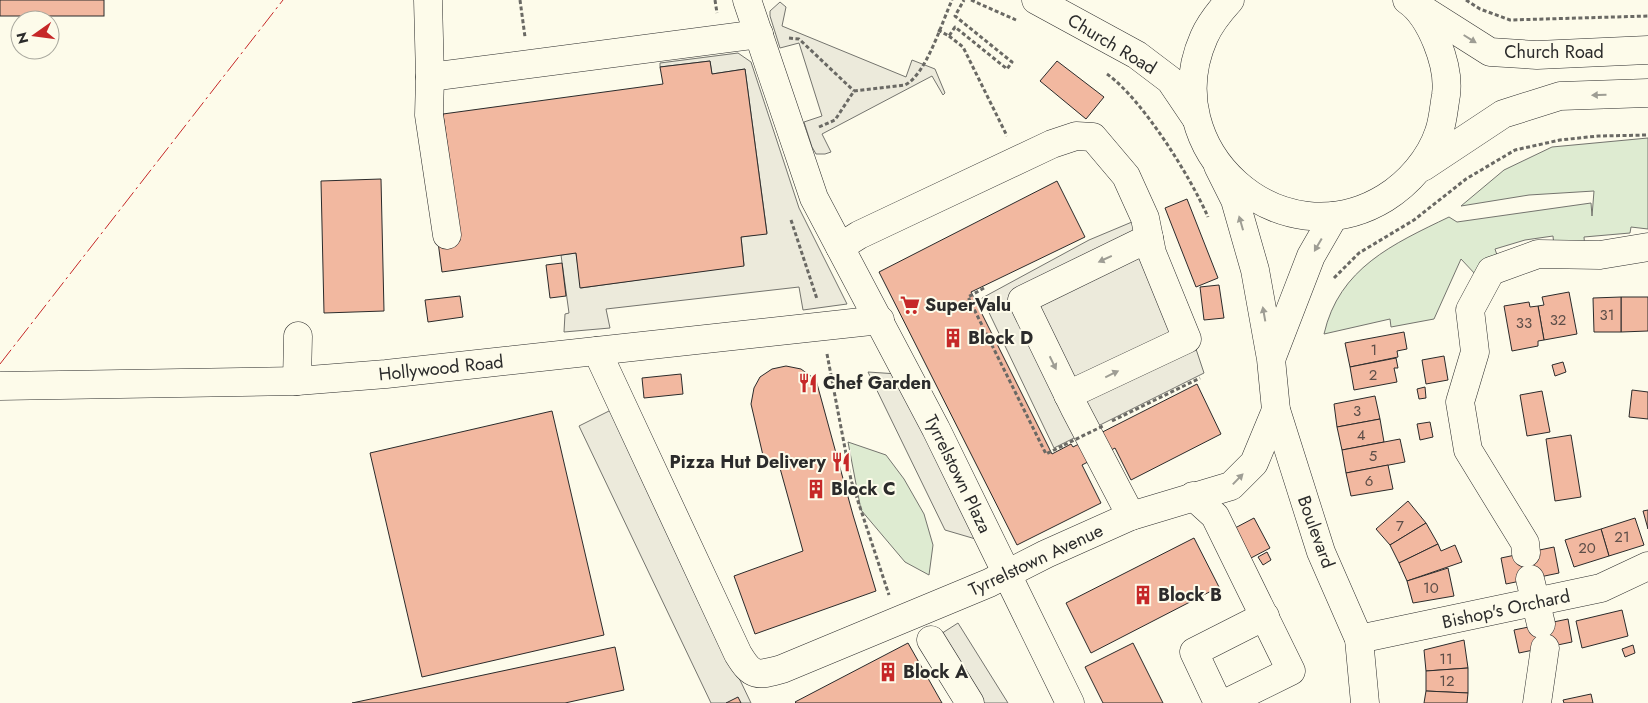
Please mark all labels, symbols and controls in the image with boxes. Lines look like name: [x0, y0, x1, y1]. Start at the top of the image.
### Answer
street label: Church Road: [1063, 7, 1161, 81]
north arrow: [10, 10, 60, 60]
text: N: [11, 30, 33, 46]
one-way arrow: [1463, 34, 1476, 44]
street label: Church Road: [1504, 39, 1604, 65]
one-way arrow: [1591, 91, 1607, 99]
one-way arrow: [1237, 216, 1245, 231]
one-way arrow: [1313, 239, 1322, 252]
one-way arrow: [1098, 256, 1112, 264]
place label: SuperValu: [925, 292, 1011, 318]
supermarket icon: SuperValu: [899, 294, 921, 316]
house number: 31: [1600, 304, 1614, 326]
one-way arrow: [1259, 306, 1267, 322]
house number: 32: [1550, 309, 1566, 331]
house number: 33: [1516, 312, 1532, 334]
place label: Block D: [968, 325, 1033, 351]
building icon: Block D: [942, 327, 964, 349]
house number: 1: [1371, 339, 1377, 361]
street label: Hollywood Road: [377, 349, 505, 387]
one-way arrow: [1049, 356, 1057, 370]
house number: 2: [1369, 364, 1377, 386]
place label: Chef Garden: [823, 370, 931, 396]
one-way arrow: [1105, 370, 1120, 378]
restaurant icon: Chef Garden: [797, 372, 819, 394]
house number: 3: [1353, 400, 1361, 422]
street label: Tyrrelstown Plaza: [918, 410, 998, 538]
house number: 4: [1357, 424, 1366, 446]
house number: 5: [1369, 445, 1377, 467]
place label: Pizza Hut Delivery: [670, 449, 827, 475]
restaurant icon: Pizza Hut Delivery: [830, 451, 852, 473]
house number: 6: [1365, 470, 1373, 492]
one-way arrow: [1232, 474, 1244, 486]
place label: Block C: [831, 476, 896, 502]
building icon: Block C: [805, 478, 827, 500]
street label: Boulevard: [1291, 492, 1341, 572]
house number: 7: [1396, 515, 1404, 537]
street label: Tyrrelstown Avenue: [965, 517, 1107, 603]
house number: 21: [1614, 526, 1630, 548]
house number: 20: [1578, 537, 1596, 559]
house number: 10: [1423, 577, 1439, 599]
place label: Block B: [1158, 582, 1222, 608]
street label: Bishop's Orchard: [1440, 583, 1572, 635]
building icon: Block B: [1132, 584, 1154, 606]
house number: 11: [1439, 648, 1453, 670]
place label: Block A: [903, 659, 969, 685]
building icon: Block A: [877, 661, 899, 683]
house number: 12: [1439, 670, 1455, 692]

